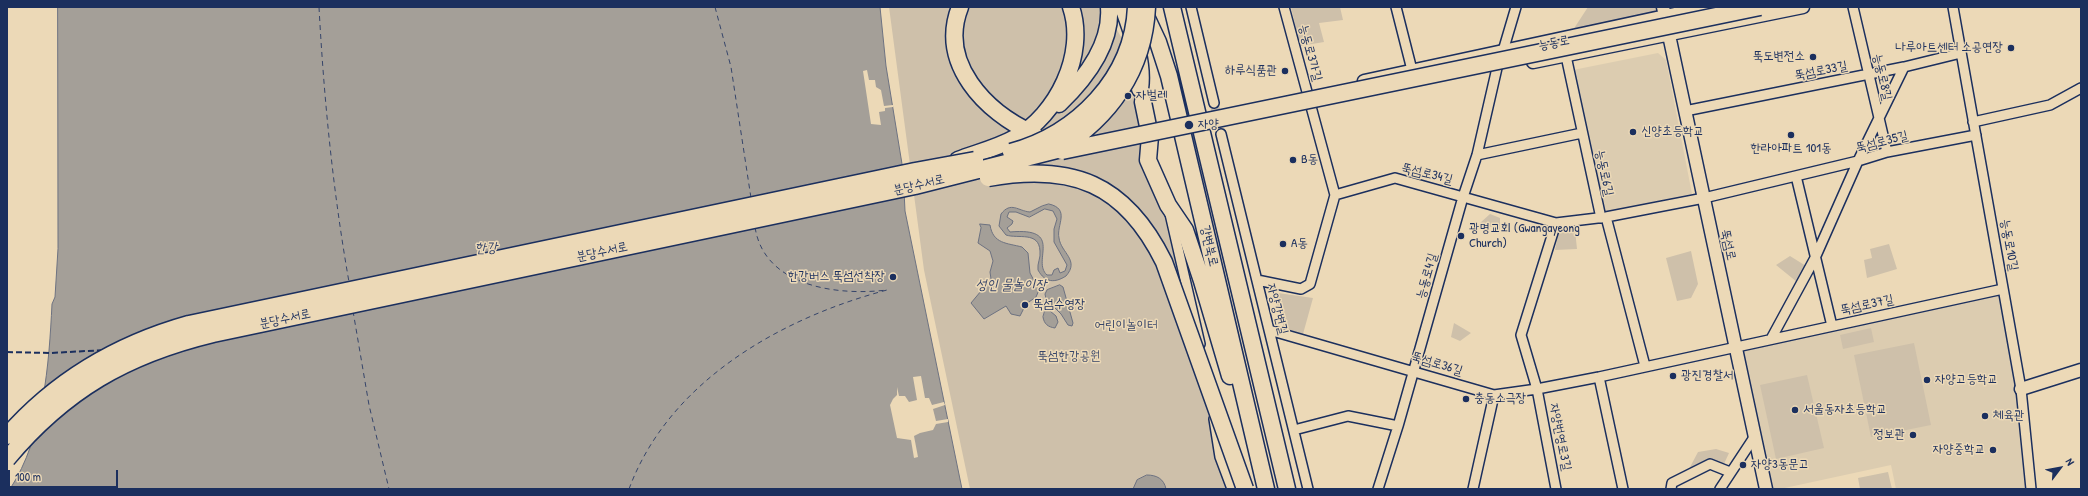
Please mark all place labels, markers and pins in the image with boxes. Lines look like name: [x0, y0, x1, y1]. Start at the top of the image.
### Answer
place label: 나루아트센터 소공연장: [1895, 40, 2003, 56]
marker: 나루아트센터 소공연장: [2006, 43, 2016, 53]
place label: 뚝도변전소: [1753, 49, 1805, 65]
marker: 뚝도변전소: [1808, 52, 1818, 62]
place label: 하루식품관: [1225, 63, 1277, 79]
marker: 하루식품관: [1280, 66, 1290, 76]
place label: 자벌레: [1136, 88, 1167, 104]
marker: 자벌레: [1123, 91, 1133, 101]
place label: 자양: [1198, 117, 1219, 133]
marker: 자양: [1183, 119, 1195, 131]
place label: 신양초등학교: [1641, 124, 1704, 140]
marker: 신양초등학교: [1628, 127, 1638, 137]
marker: 한라아파트 101동: [1786, 130, 1796, 140]
place label: 한라아파트 101동: [1750, 141, 1832, 157]
place label: B동: [1301, 152, 1318, 168]
marker: B동: [1288, 155, 1298, 165]
place label: 광명교회 (Gwangayeong Church): [1469, 221, 1580, 252]
marker: 광명교회 (Gwangayeong Church): [1456, 231, 1466, 241]
place label: A동: [1291, 236, 1308, 252]
marker: A동: [1278, 239, 1288, 249]
place label: 한강버스 뚝섬선착장: [788, 269, 885, 285]
marker: 한강버스 뚝섬선착장: [888, 272, 898, 282]
place label: 뚝섬수영장: [1033, 297, 1085, 313]
marker: 뚝섬수영장: [1020, 300, 1030, 310]
place label: 광진경찰서: [1681, 368, 1733, 384]
marker: 광진경찰서: [1668, 371, 1678, 381]
place label: 자양고등학교: [1935, 372, 1998, 388]
marker: 자양고등학교: [1922, 375, 1932, 385]
place label: 충동소극장: [1474, 391, 1526, 407]
marker: 충동소극장: [1461, 394, 1471, 404]
place label: 서울동자초등학교: [1803, 402, 1887, 418]
marker: 서울동자초등학교: [1790, 405, 1800, 415]
place label: 체육관: [1993, 408, 2024, 424]
marker: 체육관: [1980, 411, 1990, 421]
place label: 정보관: [1874, 427, 1905, 443]
marker: 정보관: [1908, 430, 1918, 440]
place label: 자양중학교: [1933, 442, 1985, 458]
marker: 자양중학교: [1988, 445, 1998, 455]
place label: 자양3동문고: [1751, 457, 1809, 473]
marker: 자양3동문고: [1738, 460, 1748, 470]

